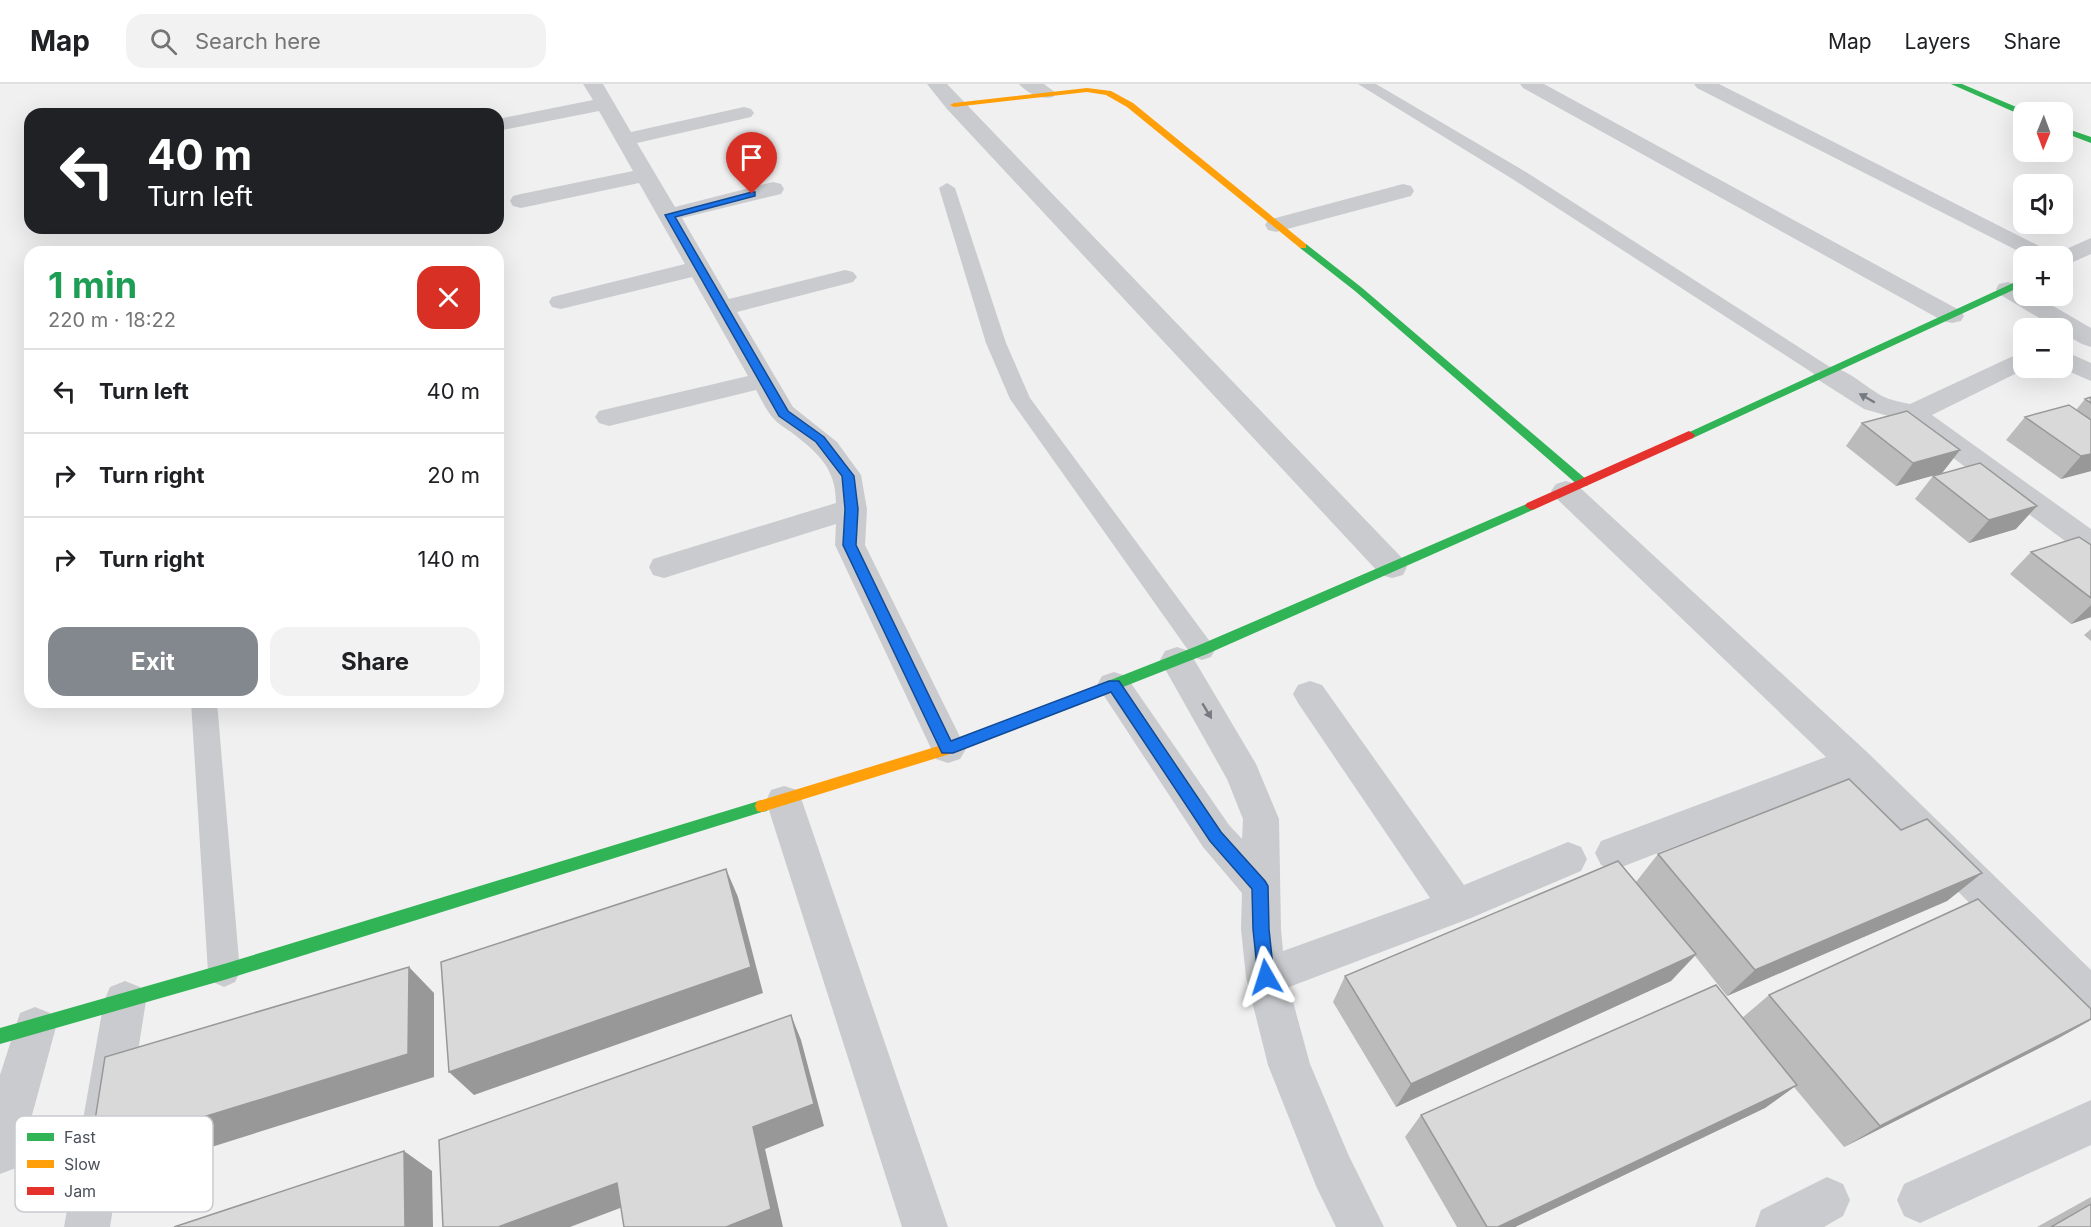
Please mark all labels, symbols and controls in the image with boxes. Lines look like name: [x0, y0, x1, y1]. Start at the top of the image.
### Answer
search box: [126, 14, 546, 68]
text: Map: [30, 24, 90, 58]
icon: search: [147, 25, 180, 58]
text: Search here: [195, 28, 321, 54]
text: Map: [1828, 29, 1872, 54]
text: Layers: [1905, 29, 1971, 54]
text: Share: [2004, 29, 2061, 54]
north arrow: [2013, 102, 2073, 162]
map controls: [2013, 102, 2073, 378]
text: 40 m: [147, 129, 252, 180]
icon: left: [48, 132, 126, 210]
pin: [726, 132, 777, 194]
icon: arrive: [735, 141, 768, 174]
button: sound: [2013, 174, 2073, 234]
text: Turn left: [147, 180, 253, 213]
button: +: [2013, 246, 2073, 306]
text: 1 min: [48, 263, 137, 307]
button: close: [417, 266, 480, 329]
text: 220 m · 18:22: [48, 308, 176, 332]
button: −: [2013, 318, 2073, 378]
icon: left: [48, 375, 81, 408]
text: Turn left: [99, 378, 189, 404]
text: 40 m: [426, 378, 480, 404]
one-way arrow: [1858, 393, 1875, 403]
icon: right: [48, 459, 81, 492]
text: Turn right: [99, 462, 205, 488]
text: 20 m: [427, 462, 480, 488]
icon: right: [48, 543, 81, 576]
text: Turn right: [99, 546, 205, 572]
text: 140 m: [418, 546, 480, 572]
button: Exit: [48, 627, 258, 696]
button: Share: [270, 627, 480, 696]
one-way arrow: [1201, 703, 1212, 719]
position arrow: [1234, 945, 1298, 1009]
legend: [15, 1116, 213, 1212]
text: Fast: [64, 1127, 96, 1147]
text: Slow: [64, 1154, 101, 1174]
text: Jam: [64, 1181, 96, 1201]

